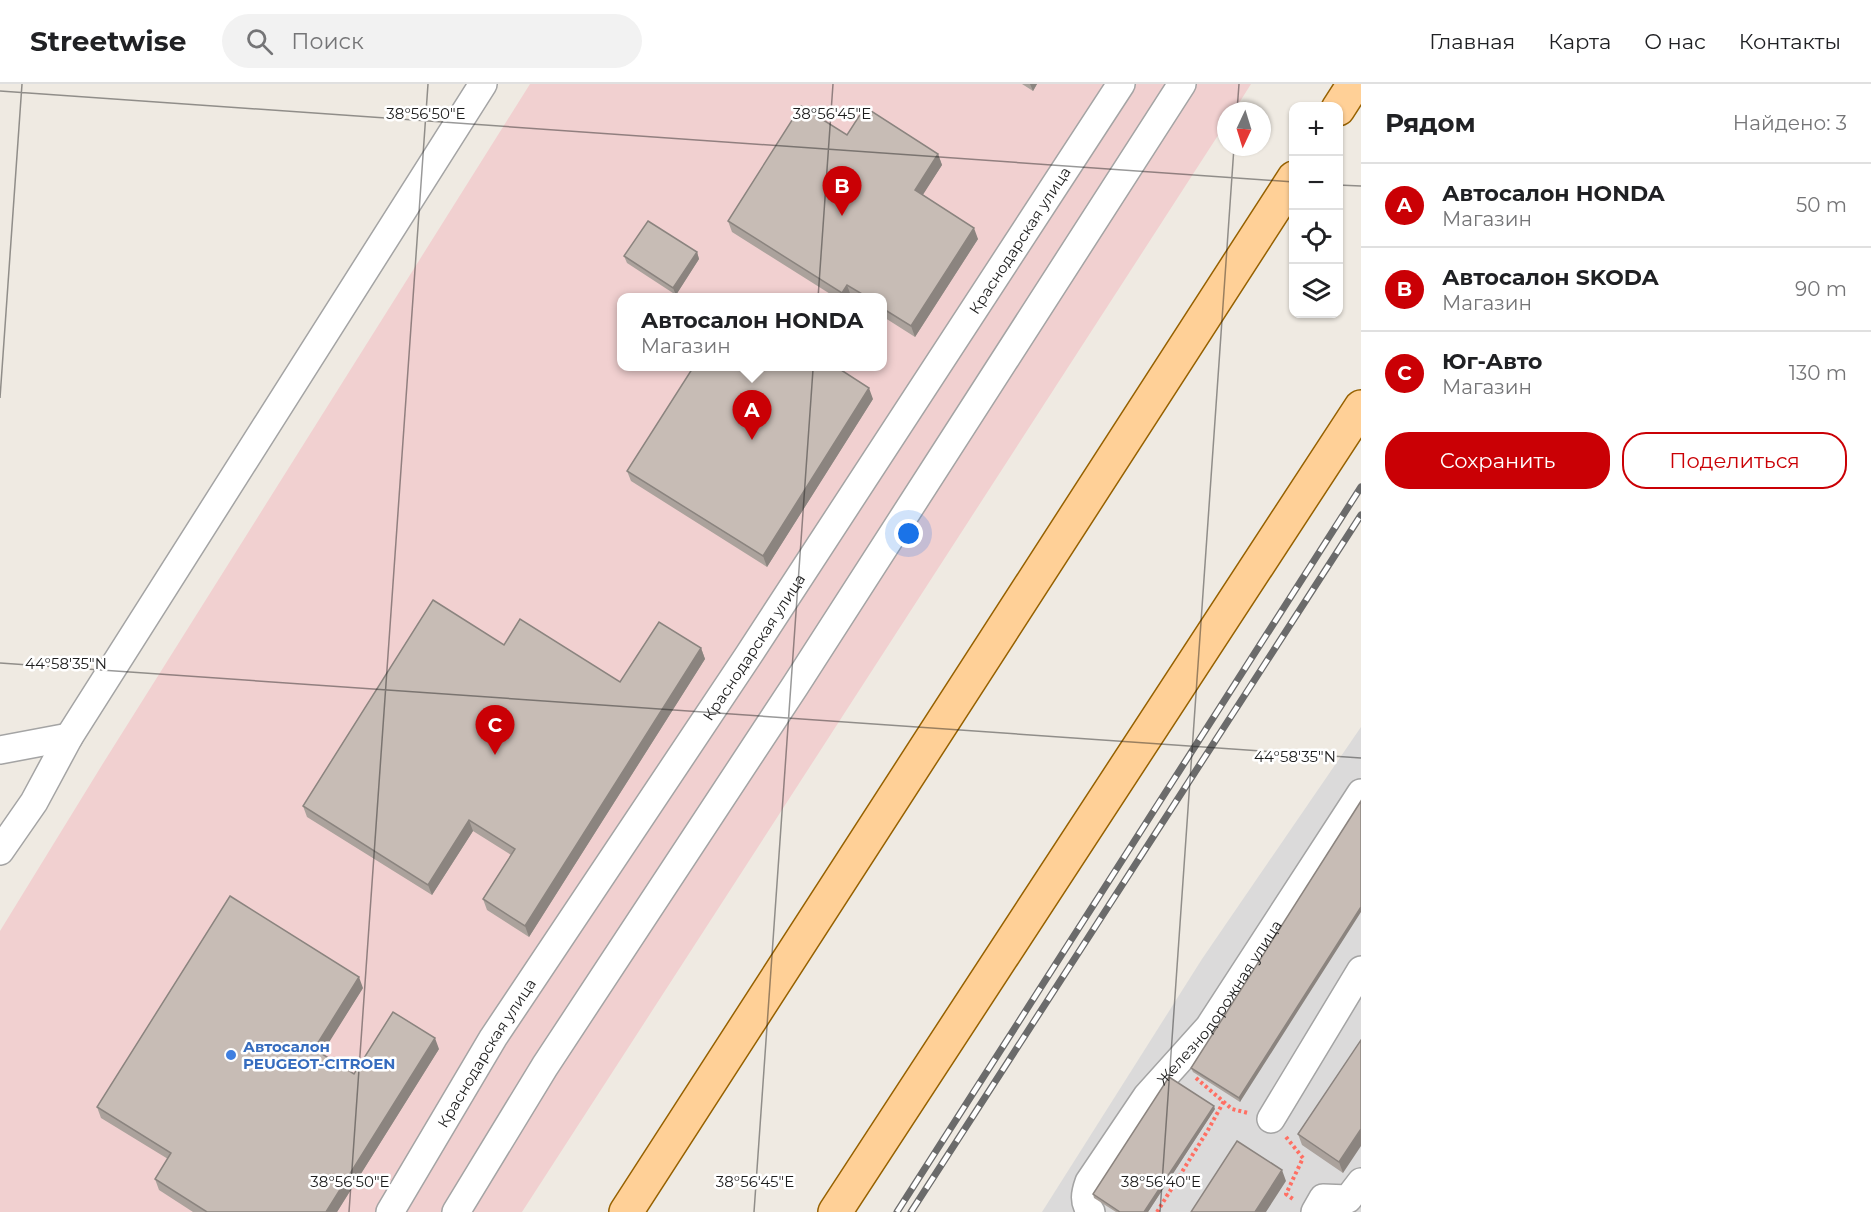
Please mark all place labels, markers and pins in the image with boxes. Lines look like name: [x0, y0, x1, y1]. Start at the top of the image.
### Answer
pin: B: [822, 166, 862, 216]
pin: A: [732, 390, 771, 440]
pin: C: [476, 706, 514, 755]
place label: Автосалон PEUGEOT-CITROEN: [243, 1037, 395, 1073]
marker: Автосалон PEUGEOT-CITROEN: [224, 1048, 238, 1062]

